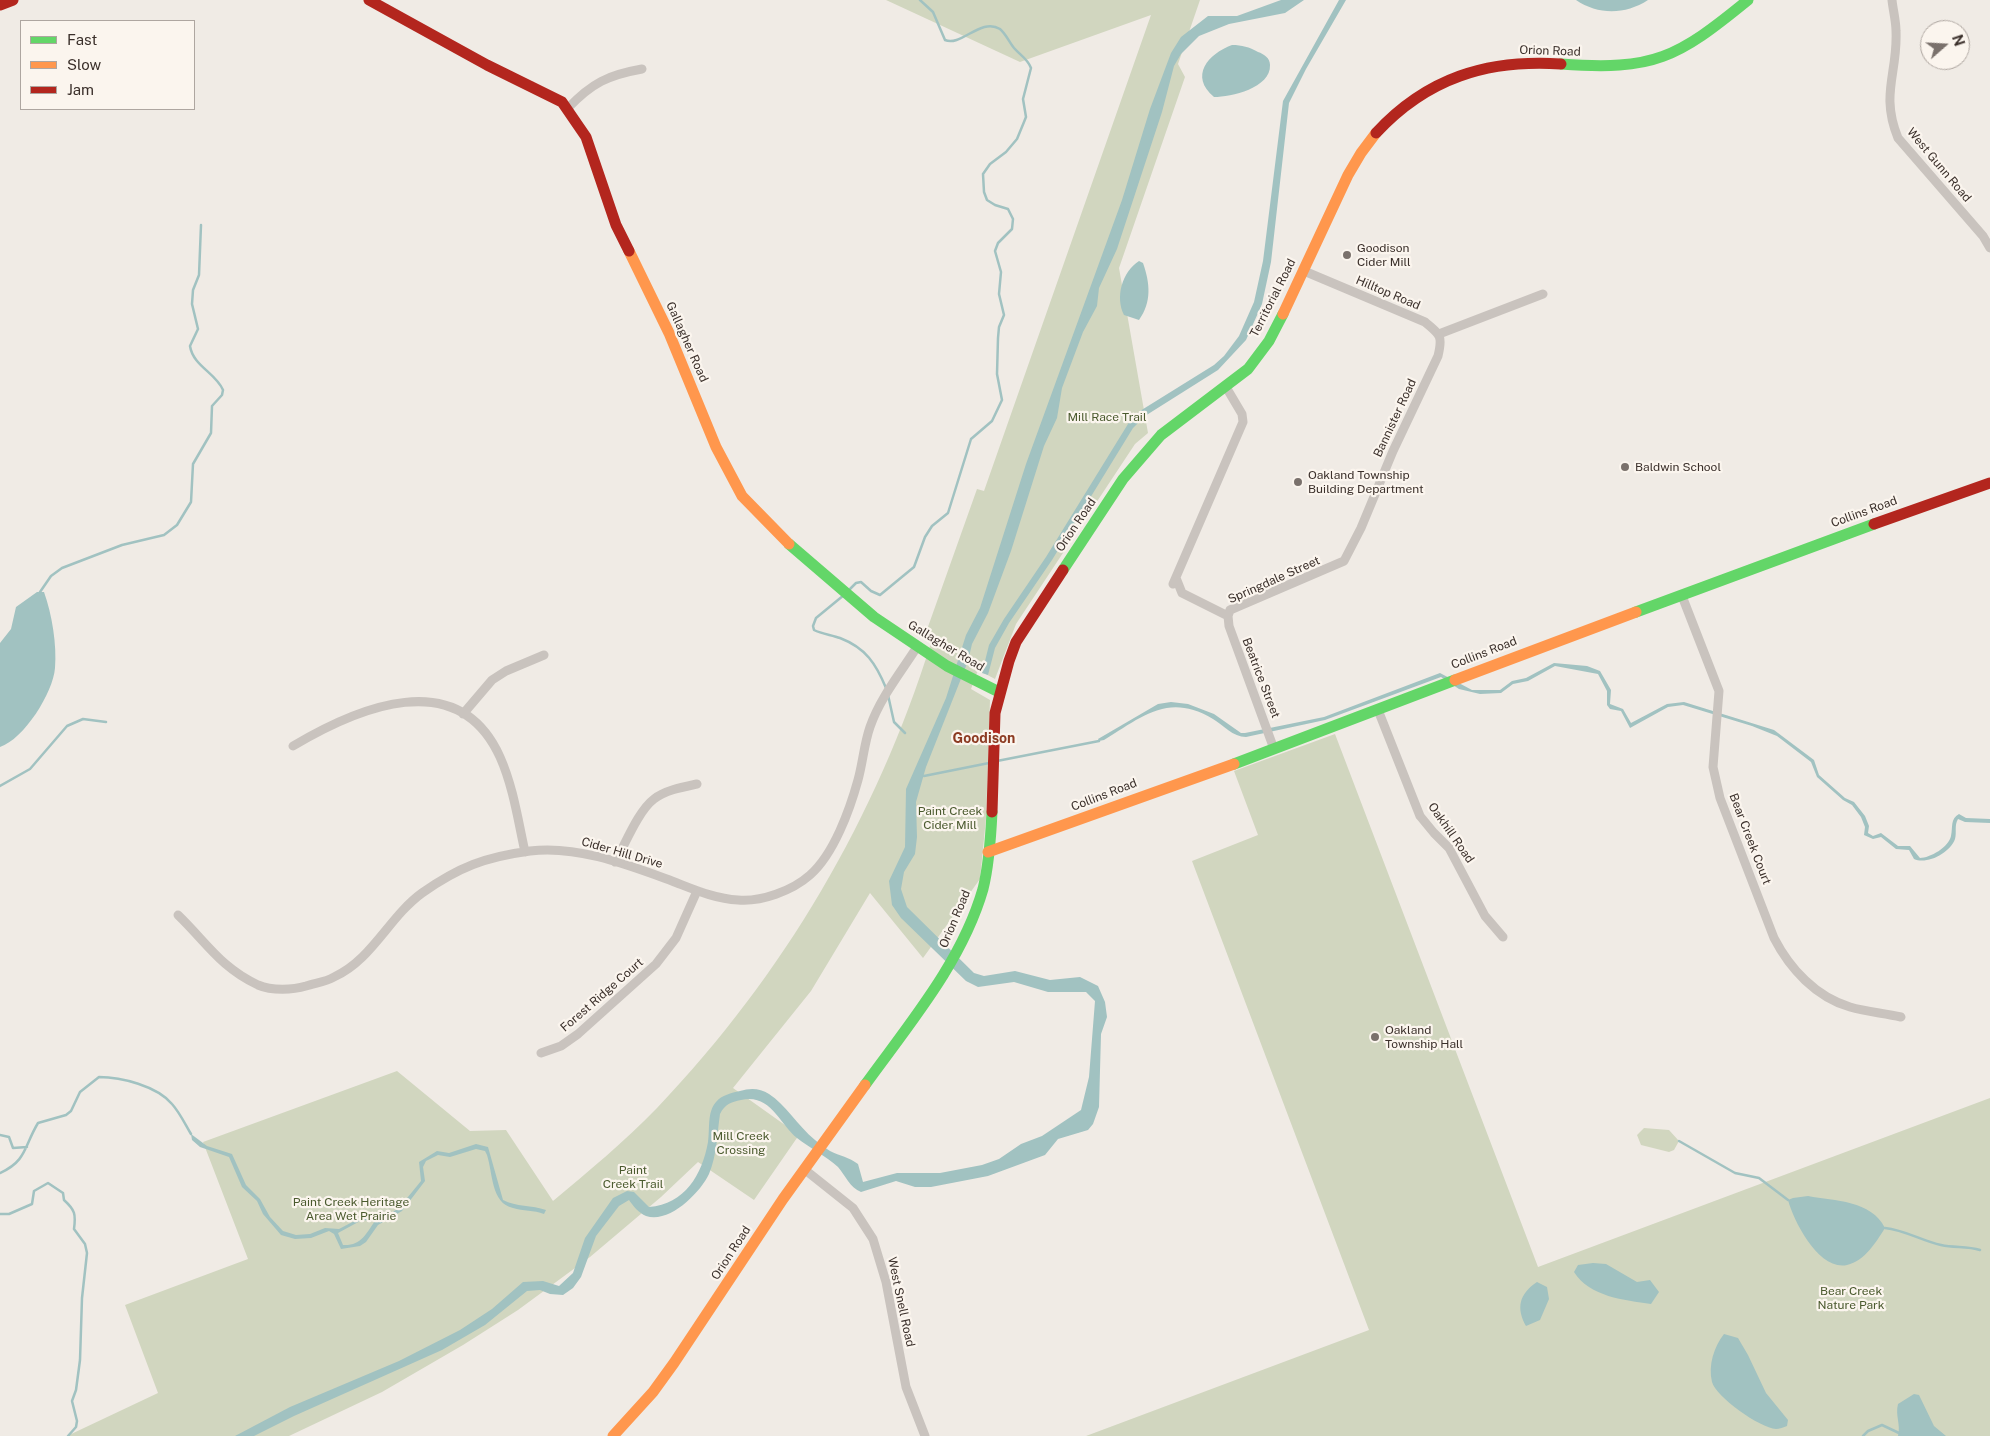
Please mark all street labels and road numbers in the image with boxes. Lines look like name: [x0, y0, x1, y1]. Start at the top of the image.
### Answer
street label: Orion Road: [1519, 43, 1581, 59]
street label: West Gunn Road: [1904, 125, 1974, 205]
street label: Territorial Road: [1247, 256, 1299, 340]
street label: Hilltop Road: [1354, 273, 1422, 313]
street label: Gallagher Road: [663, 300, 711, 384]
street label: Bannister Road: [1371, 377, 1419, 459]
street label: Collins Road: [1829, 493, 1899, 531]
street label: Orion Road: [1053, 496, 1099, 554]
street label: Springdale Street: [1226, 553, 1322, 607]
street label: Gallagher Road: [905, 618, 987, 674]
street label: Collins Road: [1449, 634, 1519, 672]
street label: Beatrice Street: [1239, 636, 1283, 720]
street label: Collins Road: [1069, 776, 1139, 814]
street label: Bear Creek Court: [1726, 791, 1774, 887]
street label: Oakhill Road: [1425, 800, 1477, 866]
street label: Cider Hill Drive: [580, 835, 664, 871]
street label: Orion Road: [936, 888, 974, 950]
street label: Forest Ridge Court: [558, 955, 646, 1035]
street label: Orion Road: [708, 1223, 754, 1283]
street label: West Snell Road: [884, 1256, 918, 1348]

